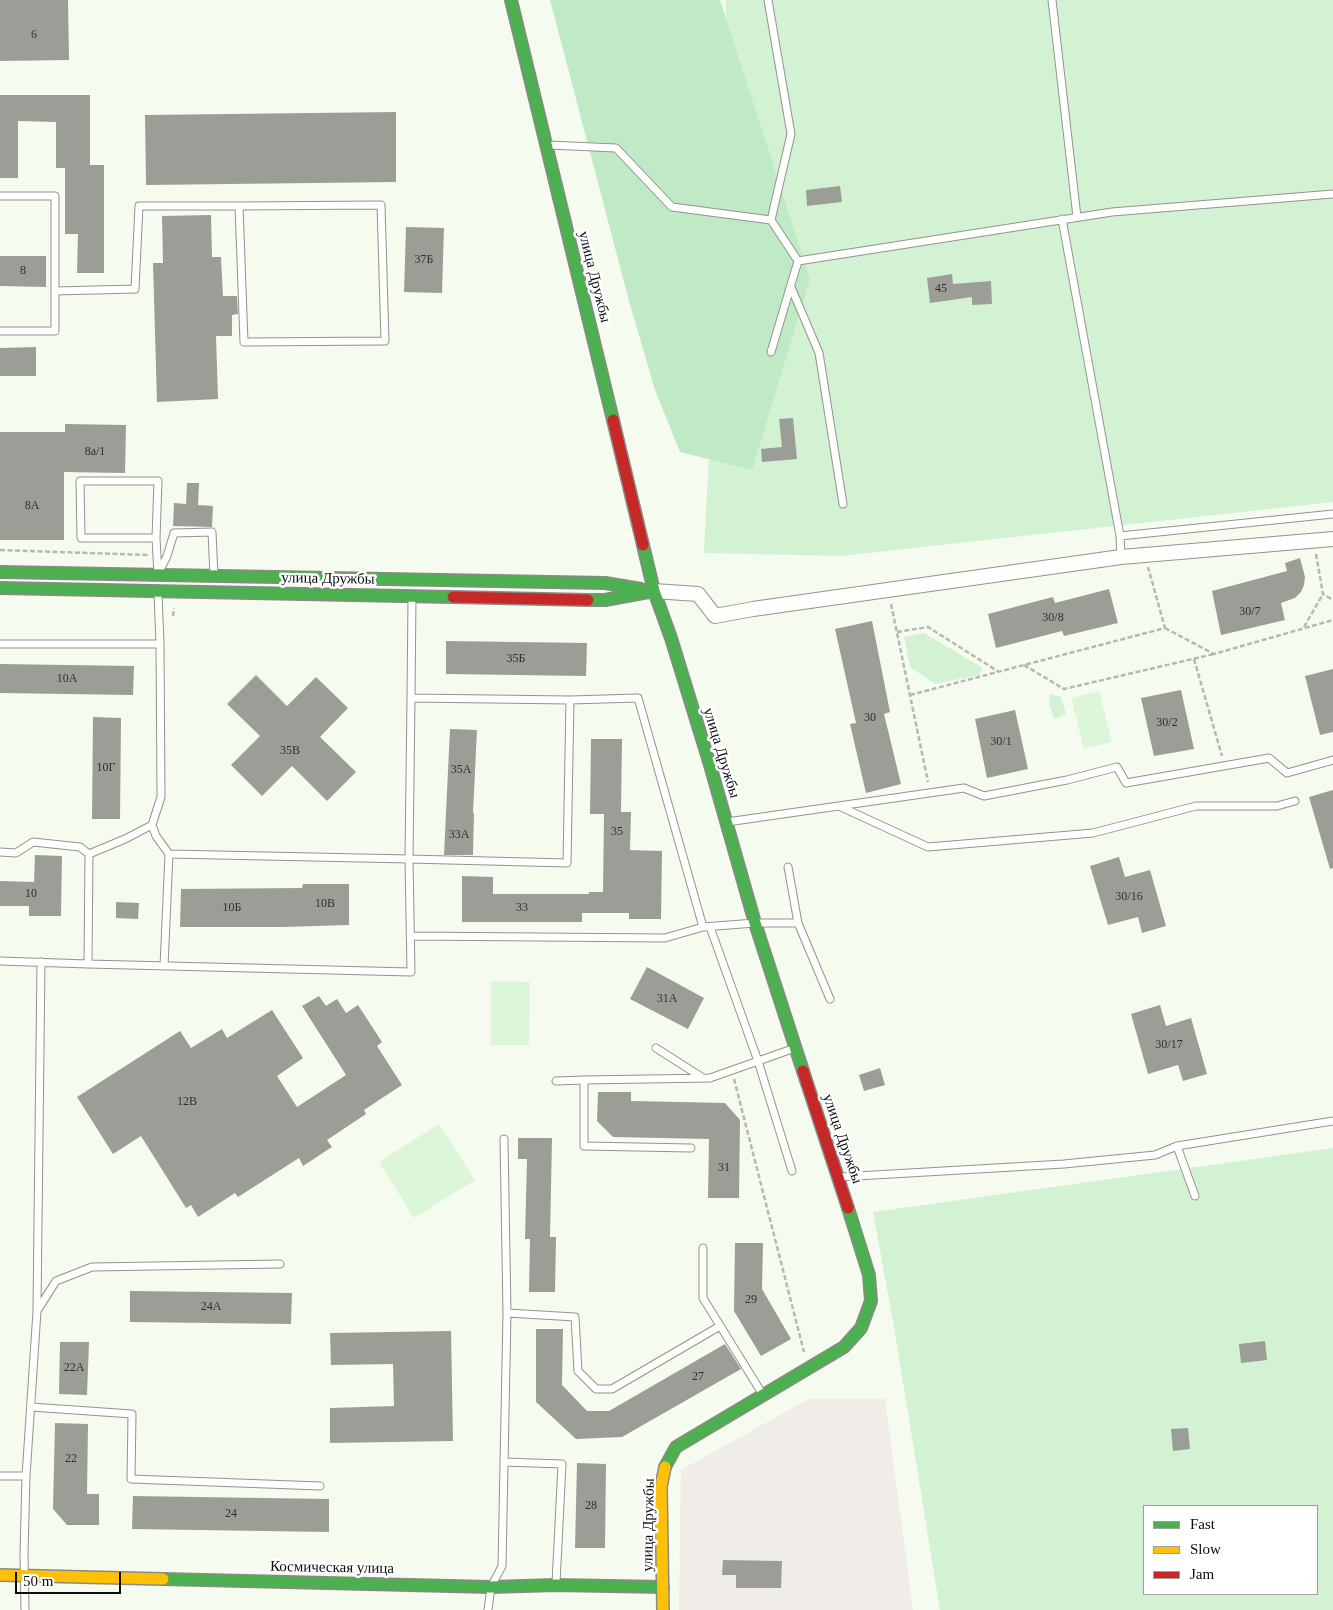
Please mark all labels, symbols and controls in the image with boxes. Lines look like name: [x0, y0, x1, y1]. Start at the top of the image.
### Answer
house number: 6: [31, 28, 37, 42]
street label: улица Дружбы: [574, 229, 614, 325]
house number: 37Б: [415, 253, 433, 267]
house number: 8: [20, 264, 26, 278]
house number: 45: [935, 282, 947, 296]
house number: 8а/1: [85, 445, 105, 459]
house number: 8А: [25, 499, 39, 513]
street label: улица Дружбы: [281, 569, 375, 589]
house number: 30/7: [1239, 605, 1261, 619]
house number: 30/8: [1042, 611, 1064, 625]
house number: 35Б: [507, 652, 525, 666]
house number: 10А: [57, 672, 77, 686]
street label: улица Дружбы: [699, 706, 743, 800]
house number: 30: [864, 711, 876, 725]
house number: 30/2: [1156, 716, 1178, 730]
house number: 30/1: [990, 735, 1012, 749]
house number: 35В: [280, 744, 300, 758]
house number: 10Г: [97, 761, 115, 775]
house number: 35А: [451, 763, 471, 777]
house number: 35: [611, 825, 623, 839]
house number: 33А: [449, 828, 469, 842]
house number: 10: [25, 887, 37, 901]
house number: 30/16: [1115, 890, 1143, 904]
house number: 10В: [315, 897, 335, 911]
house number: 10Б: [223, 901, 241, 915]
house number: 33: [516, 901, 528, 915]
house number: 31А: [657, 992, 677, 1006]
house number: 30/17: [1155, 1038, 1183, 1052]
street label: улица Дружбы: [818, 1092, 866, 1186]
house number: 12В: [177, 1095, 197, 1109]
house number: 31: [718, 1161, 730, 1175]
house number: 29: [745, 1293, 757, 1307]
house number: 24А: [201, 1300, 221, 1314]
house number: 22А: [64, 1361, 84, 1375]
house number: 27: [692, 1370, 704, 1384]
house number: 22: [65, 1452, 77, 1466]
street label: улица Дружбы: [639, 1478, 659, 1572]
house number: 28: [585, 1499, 597, 1513]
legend: [1143, 1505, 1318, 1595]
house number: 24: [225, 1507, 237, 1521]
text: Fast: [1190, 1516, 1215, 1532]
text: Slow: [1190, 1541, 1221, 1557]
street label: Космическая улица: [270, 1558, 394, 1578]
scale bar: [18, 1562, 124, 1594]
text: Jam: [1190, 1566, 1214, 1582]
text: 50 m: [23, 1573, 53, 1589]

